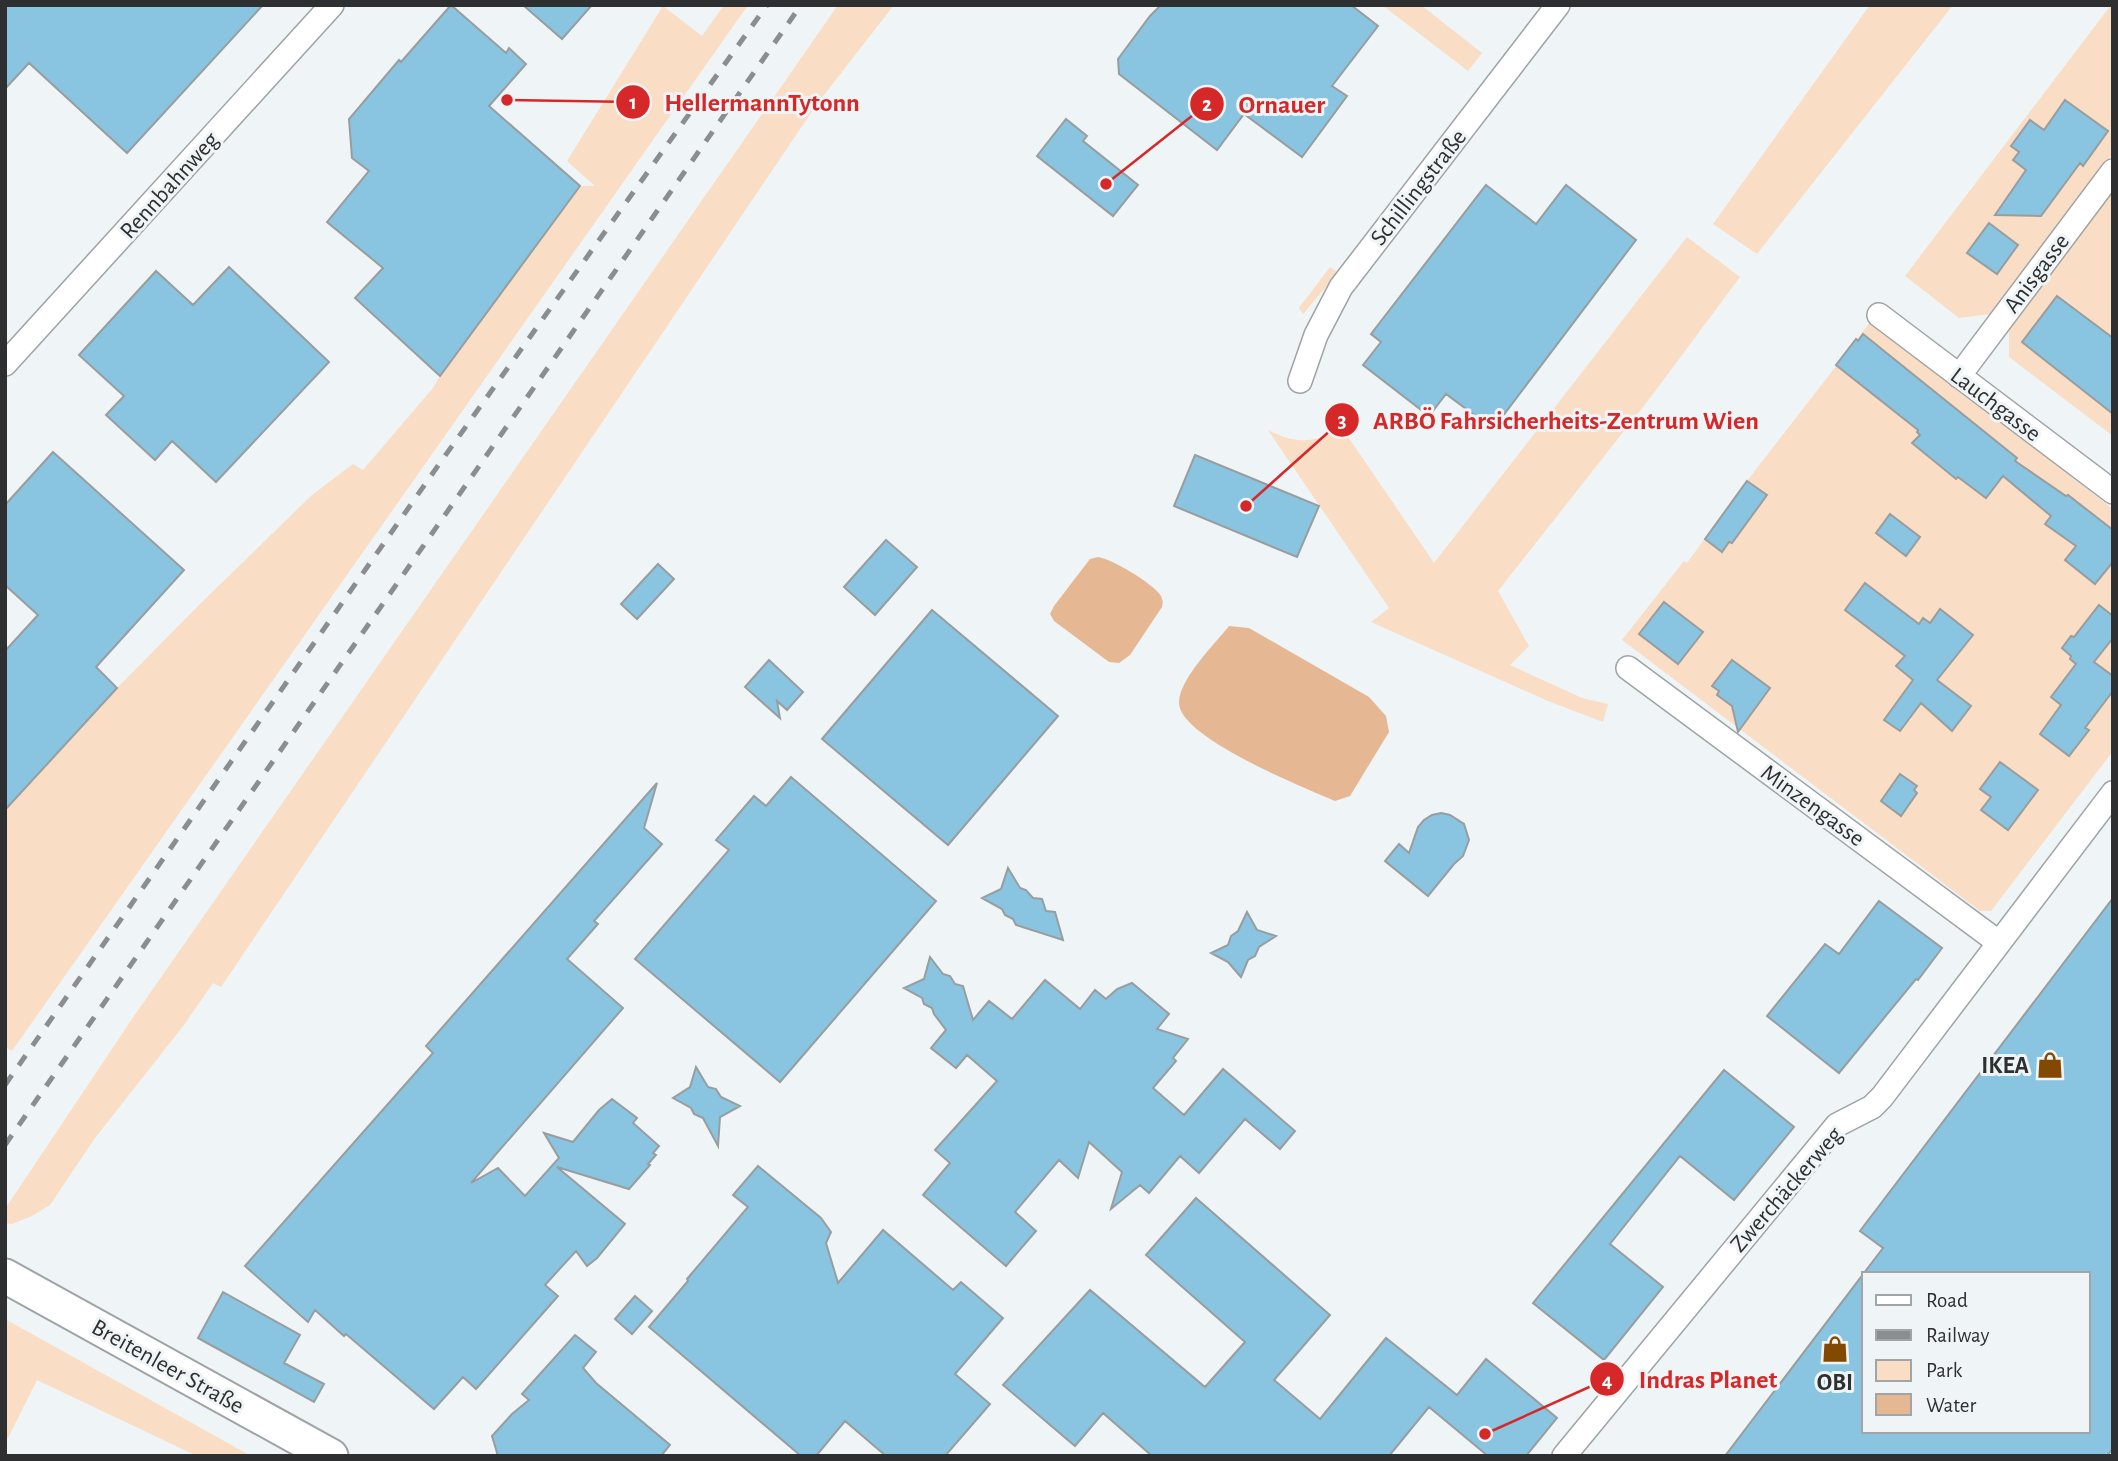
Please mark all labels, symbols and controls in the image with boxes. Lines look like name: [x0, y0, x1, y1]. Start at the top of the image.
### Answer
callout: HellermannTytonn: [615, 78, 874, 125]
callout: Ornauer: [1190, 80, 1340, 127]
text: HellermannTytonn: [664, 90, 860, 116]
text: 1: [629, 92, 637, 113]
text: Ornauer: [1239, 92, 1325, 118]
text: 2: [1202, 94, 1212, 115]
street label: Schillingstraße: [1366, 125, 1471, 250]
street label: Rennbahnweg: [116, 128, 224, 243]
street label: Anisgasse: [2000, 230, 2074, 318]
street label: Lauchgasse: [1946, 363, 2045, 446]
callout: ARBÖ Fahrsicherheits-Zentrum Wien: [1324, 397, 1773, 444]
text: ARBÖ Fahrsicherheits-Zentrum Wien: [1373, 407, 1759, 434]
text: 3: [1337, 410, 1347, 431]
street label: Minzengasse: [1756, 760, 1869, 851]
shop icon: IKEA: [2035, 1050, 2065, 1080]
place label: IKEA: [1981, 1054, 2030, 1078]
street label: Zwerchäckerweg: [1726, 1122, 1847, 1257]
legend: [1862, 1272, 2090, 1433]
text: Road: [1926, 1290, 1968, 1311]
street label: Breitenleer Straße: [87, 1315, 248, 1419]
text: Railway: [1926, 1325, 1989, 1346]
shop icon: OBI: [1820, 1334, 1850, 1364]
callout: Indras Planet: [1590, 1356, 1792, 1403]
text: Park: [1926, 1360, 1963, 1381]
text: Indras Planet: [1639, 1367, 1777, 1393]
text: 4: [1602, 1370, 1612, 1391]
place label: OBI: [1817, 1371, 1853, 1395]
text: Water: [1926, 1395, 1976, 1416]

